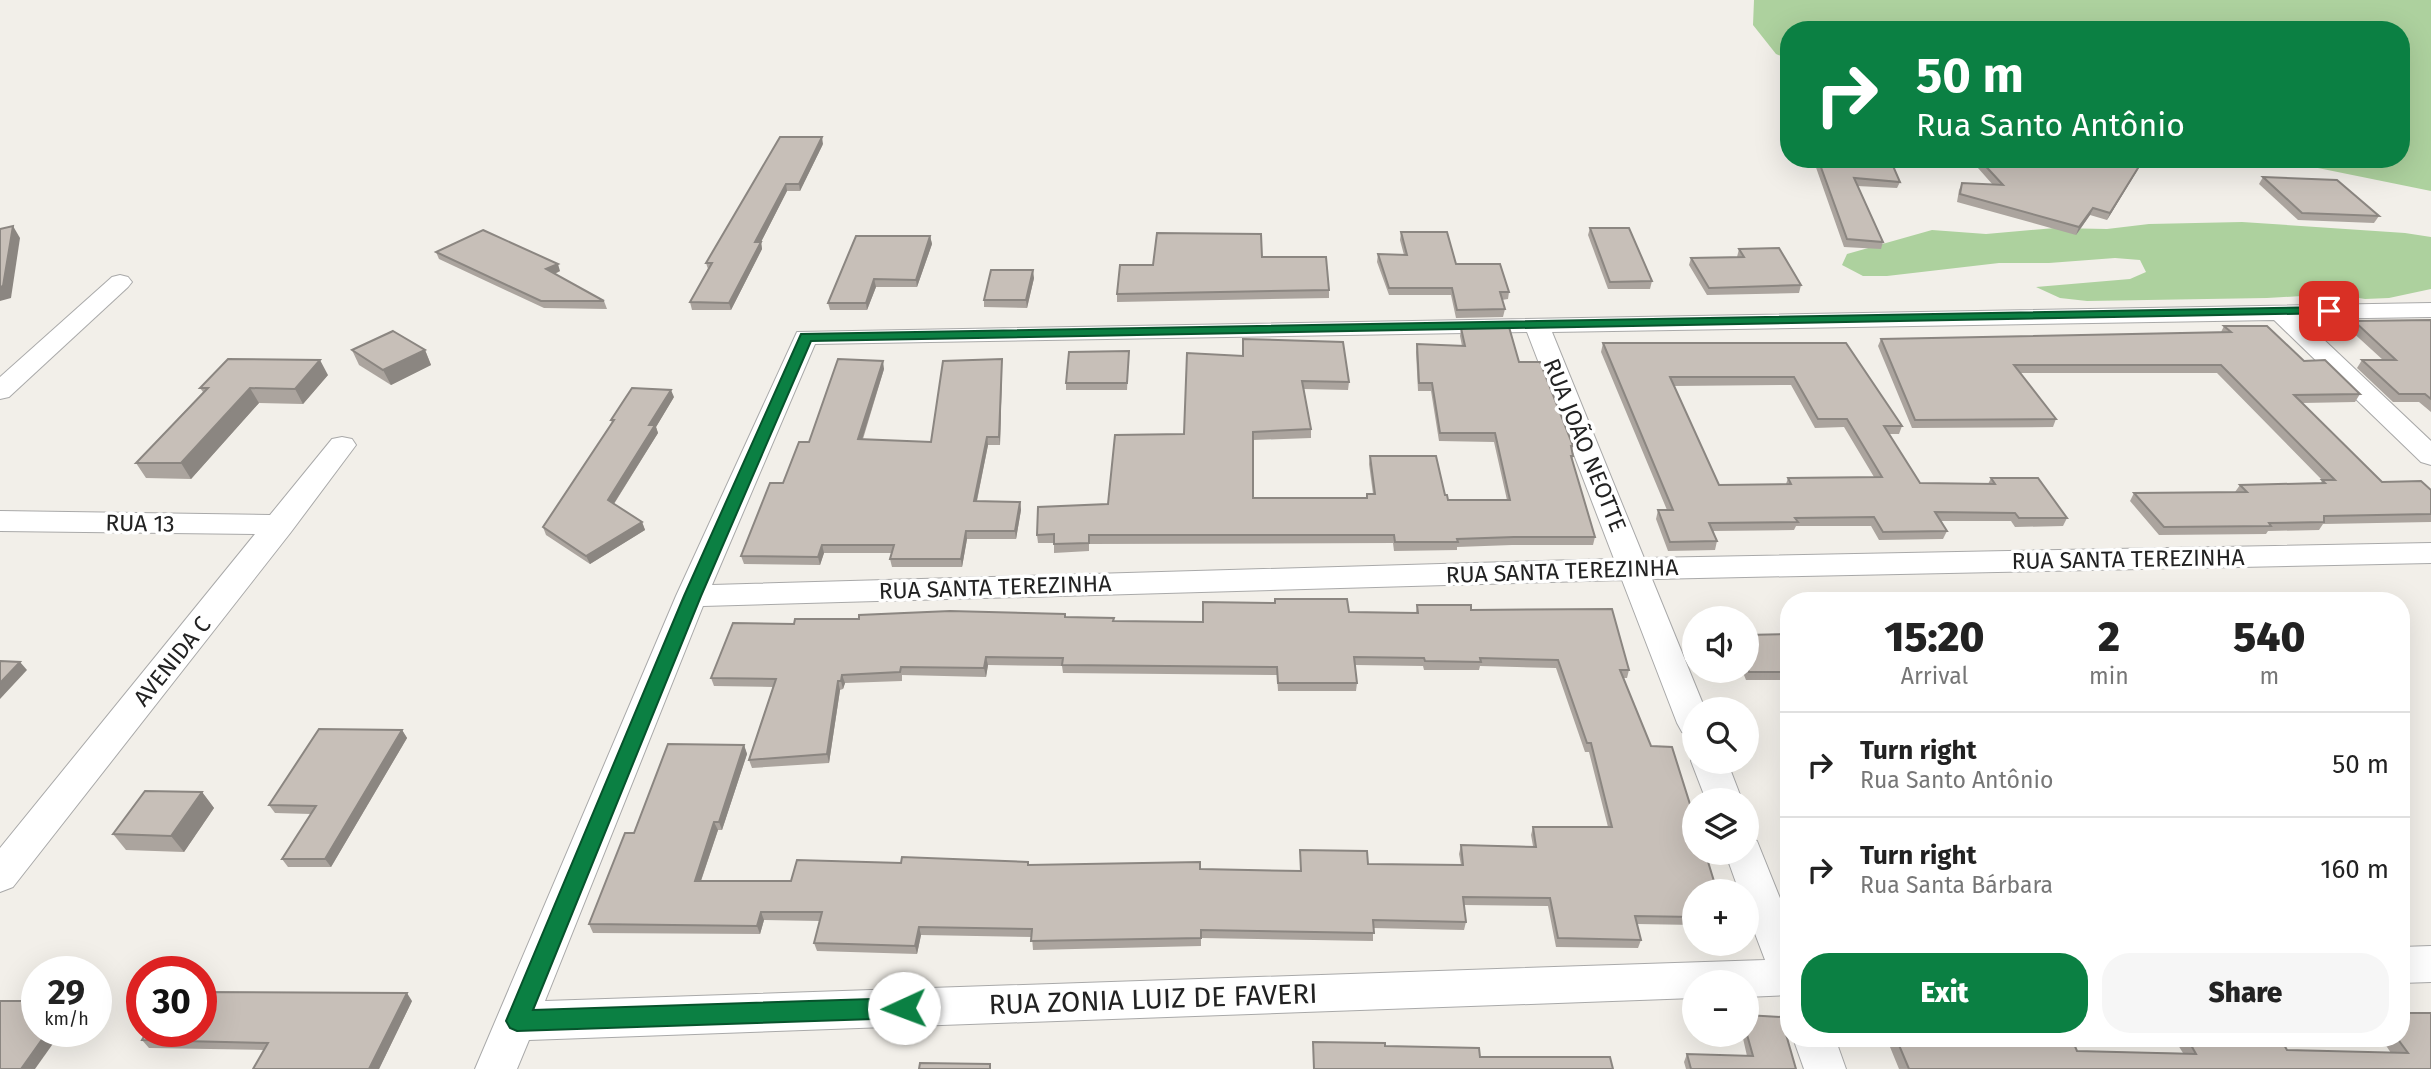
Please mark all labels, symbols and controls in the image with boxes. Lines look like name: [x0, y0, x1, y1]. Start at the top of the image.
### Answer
text: 50 m: [1916, 46, 2024, 105]
icon: right: [1801, 49, 1892, 140]
text: Rua Santo Antônio: [1916, 106, 2185, 144]
pin: [2299, 281, 2359, 341]
icon: arrive: [2310, 292, 2348, 330]
street label: RUA JOÃO NEOTTE: [1537, 354, 1633, 536]
street label: RUA 13: [105, 508, 175, 538]
street label: RUA SANTA TEREZINHA: [2011, 543, 2245, 575]
street label: RUA SANTA TEREZINHA: [1445, 553, 1680, 589]
street label: RUA SANTA TEREZINHA: [878, 569, 1113, 605]
map controls: [1682, 606, 1759, 1047]
button: sound: [1682, 606, 1759, 683]
street label: AVENIDA C: [127, 610, 217, 711]
text: 15:20: [1885, 612, 1984, 662]
text: 2: [2098, 612, 2120, 662]
text: 540: [2233, 612, 2305, 662]
text: Arrival: [1901, 662, 1968, 690]
text: min: [2089, 662, 2129, 690]
text: m: [2259, 662, 2279, 690]
button: search: [1682, 697, 1759, 774]
text: Turn right: [1860, 735, 1977, 766]
icon: right: [1801, 746, 1839, 784]
text: 50 m: [2332, 749, 2389, 780]
text: Rua Santo Antônio: [1860, 766, 2053, 794]
button: layers: [1682, 788, 1759, 865]
text: Turn right: [1860, 840, 1977, 871]
icon: right: [1801, 851, 1839, 889]
text: 160 m: [2320, 854, 2389, 885]
text: Rua Santa Bárbara: [1860, 871, 2053, 899]
button: +: [1682, 879, 1759, 956]
button: Exit: [1801, 953, 2088, 1033]
button: Share: [2102, 953, 2389, 1033]
speed limit sign: 30: [126, 956, 217, 1047]
button: −: [1682, 970, 1759, 1047]
text: 29: [48, 971, 85, 1013]
position arrow: [867, 971, 941, 1045]
street label: RUA ZONIA LUIZ DE FAVERI: [988, 977, 1318, 1021]
text: km/h: [44, 1008, 89, 1030]

